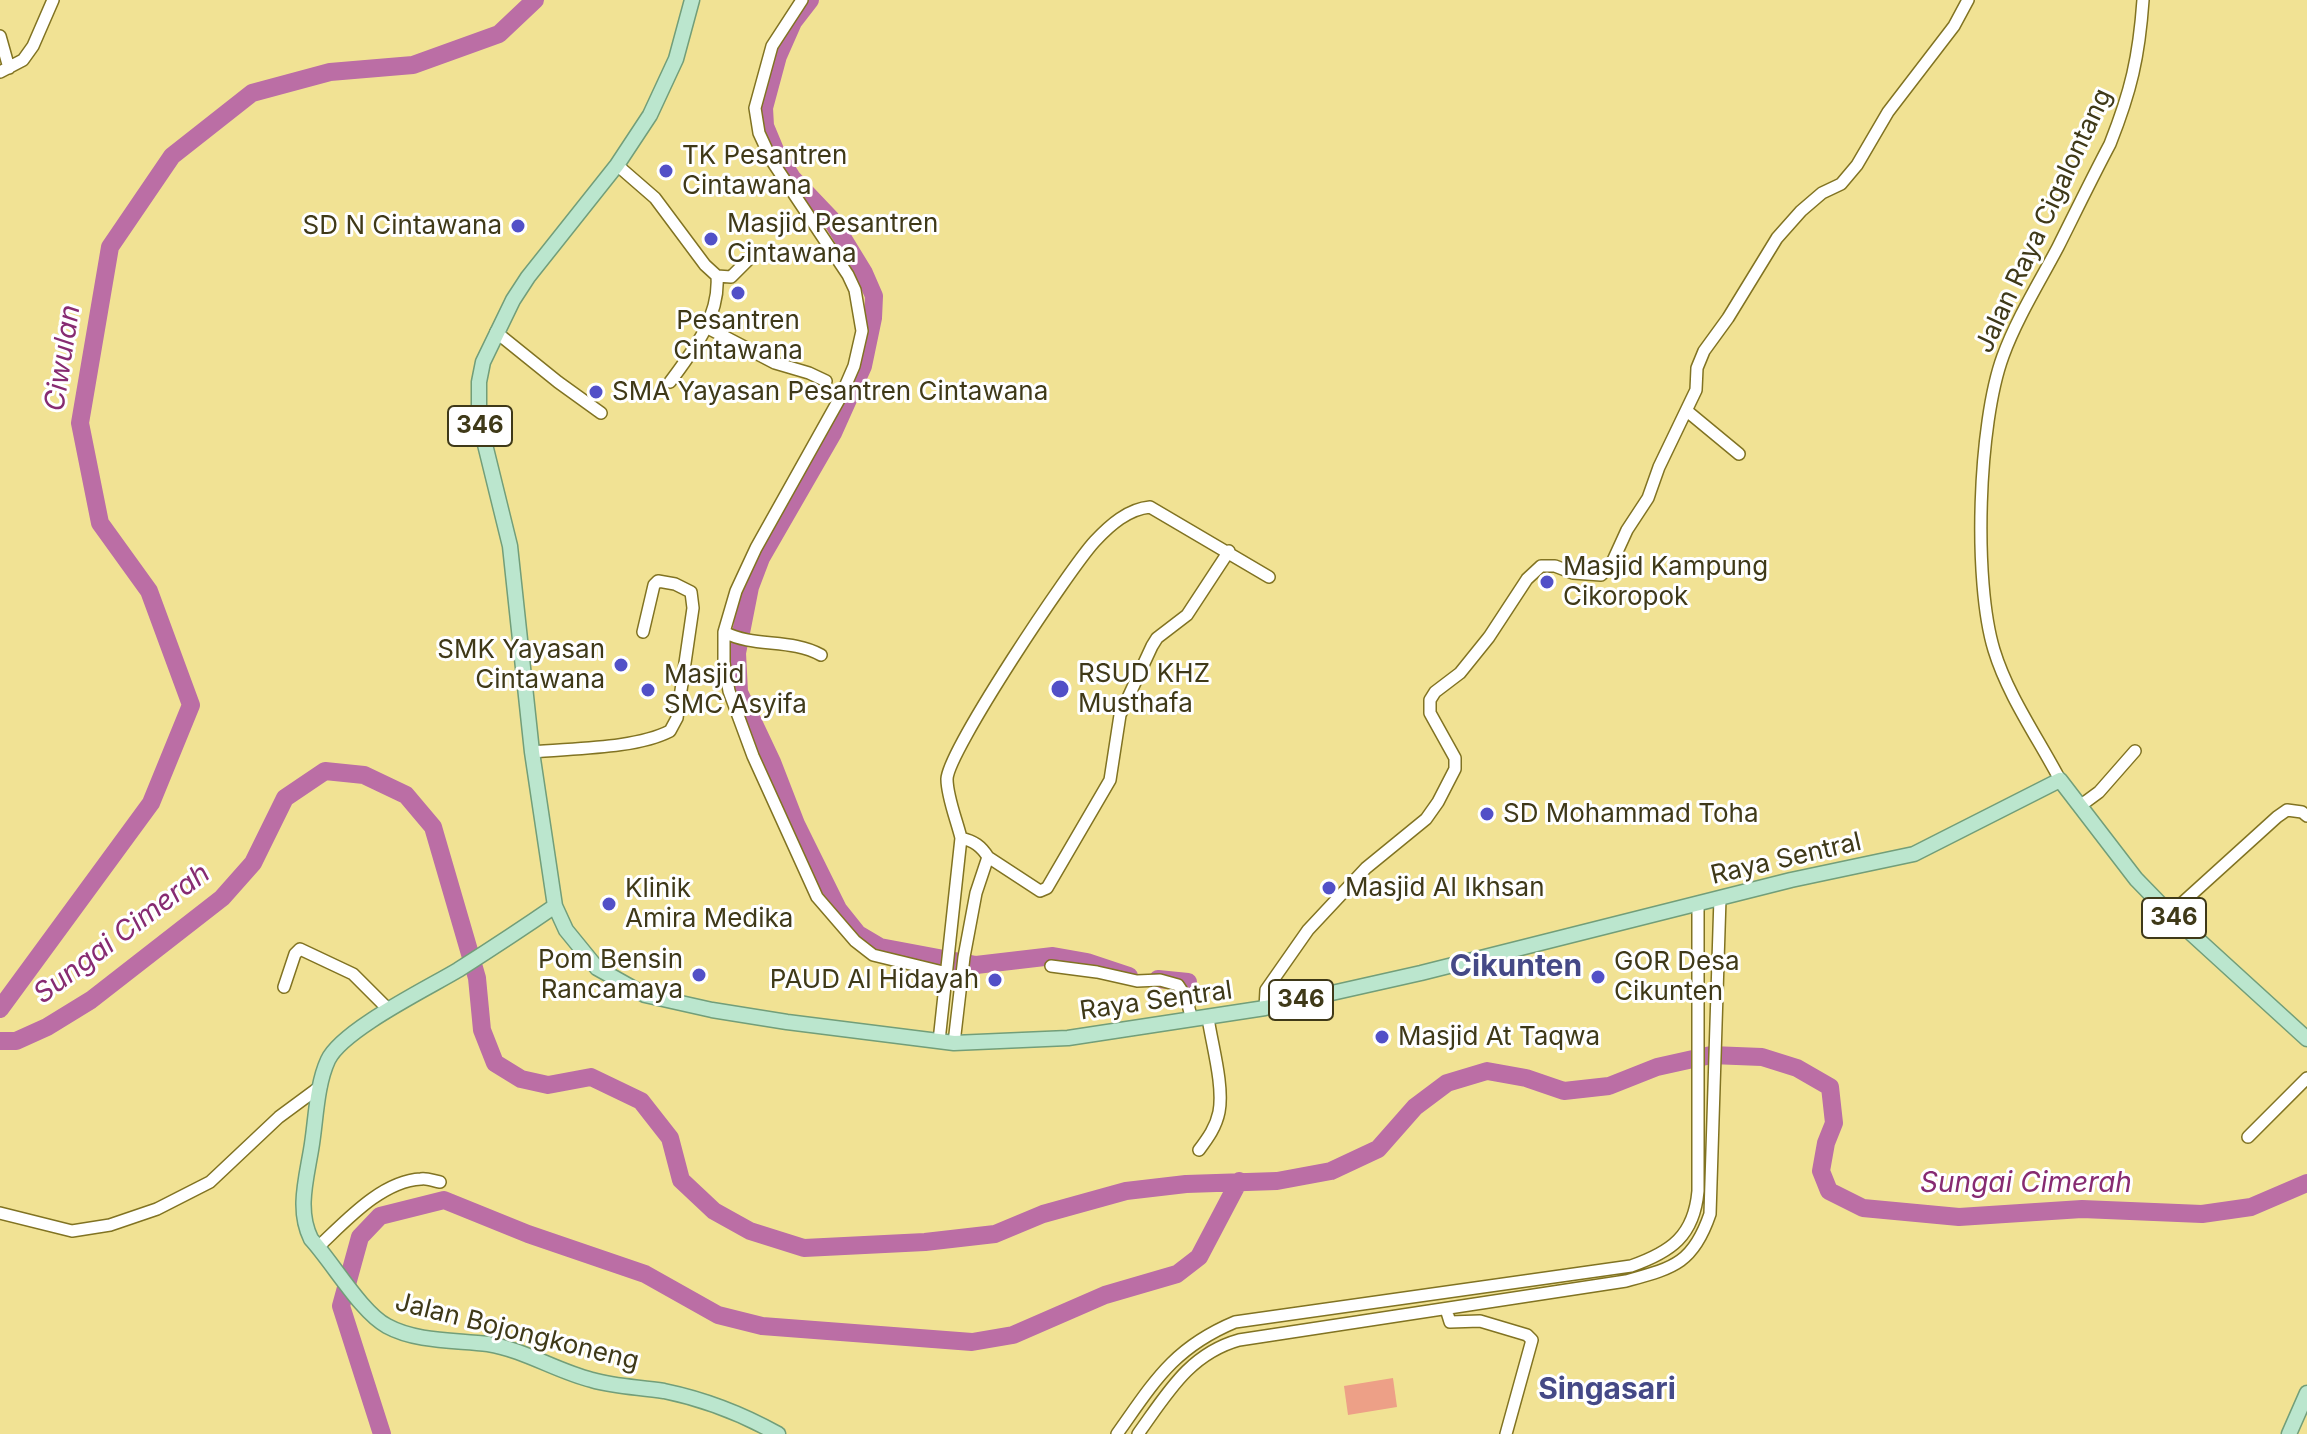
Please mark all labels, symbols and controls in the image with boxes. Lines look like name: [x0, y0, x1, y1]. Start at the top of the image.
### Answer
street label: Jalan Raya Cigalontang: [1969, 84, 2119, 358]
place label: TK Pesantren Cintawana: [682, 140, 847, 202]
marker: TK Pesantren Cintawana: [657, 162, 675, 180]
place label: Masjid Pesantren Cintawana: [727, 208, 938, 270]
place label: SD N Cintawana: [303, 210, 502, 242]
marker: SD N Cintawana: [509, 217, 527, 235]
marker: Masjid Pesantren Cintawana: [702, 230, 720, 248]
marker: Pesantren Cintawana: [729, 284, 747, 302]
water label: Ciwulan: [38, 302, 88, 414]
place label: Pesantren Cintawana: [673, 305, 803, 366]
place label: SMA Yayasan Pesantren Cintawana: [612, 376, 1048, 408]
marker: SMA Yayasan Pesantren Cintawana: [587, 383, 605, 401]
road number: 346: [448, 406, 512, 446]
place label: Masjid Kampung Cikoropok: [1563, 551, 1768, 612]
marker: Masjid Kampung Cikoropok: [1538, 573, 1556, 591]
place label: SMK Yayasan Cintawana: [437, 634, 605, 696]
marker: SMK Yayasan Cintawana: [612, 656, 630, 674]
place label: RSUD KHZ Musthafa: [1078, 658, 1210, 720]
place label: Masjid SMC Asyifa: [664, 659, 807, 720]
marker: RSUD KHZ Musthafa: [1049, 678, 1071, 700]
marker: Masjid SMC Asyifa: [639, 681, 657, 699]
place label: SD Mohammad Toha: [1503, 798, 1759, 830]
marker: SD Mohammad Toha: [1478, 805, 1496, 823]
street label: Raya Sentral: [1708, 827, 1864, 891]
water label: Sungai Cimerah: [27, 857, 217, 1011]
place label: Masjid Al Ikhsan: [1345, 872, 1544, 904]
place label: Klinik Amira Medika: [625, 873, 793, 934]
marker: Masjid Al Ikhsan: [1320, 879, 1338, 897]
marker: Klinik Amira Medika: [600, 895, 618, 913]
road number: 346: [2142, 898, 2206, 938]
place label: Pom Bensin Rancamaya: [538, 944, 683, 1006]
place label: GOR Desa Cikunten: [1614, 946, 1740, 1008]
district label: Cikunten: [1450, 949, 1582, 985]
place label: PAUD Al Hidayah: [770, 964, 979, 996]
marker: Pom Bensin Rancamaya: [690, 966, 708, 984]
marker: GOR Desa Cikunten: [1589, 968, 1607, 986]
marker: PAUD Al Hidayah: [986, 971, 1004, 989]
street label: Raya Sentral: [1078, 975, 1234, 1027]
road number: 346: [1269, 980, 1333, 1020]
place label: Masjid At Taqwa: [1398, 1021, 1600, 1053]
marker: Masjid At Taqwa: [1373, 1028, 1391, 1046]
water label: Sungai Cimerah: [1920, 1167, 2132, 1201]
street label: Jalan Bojongkoneng: [392, 1287, 642, 1377]
district label: Singasari: [1538, 1372, 1676, 1408]

